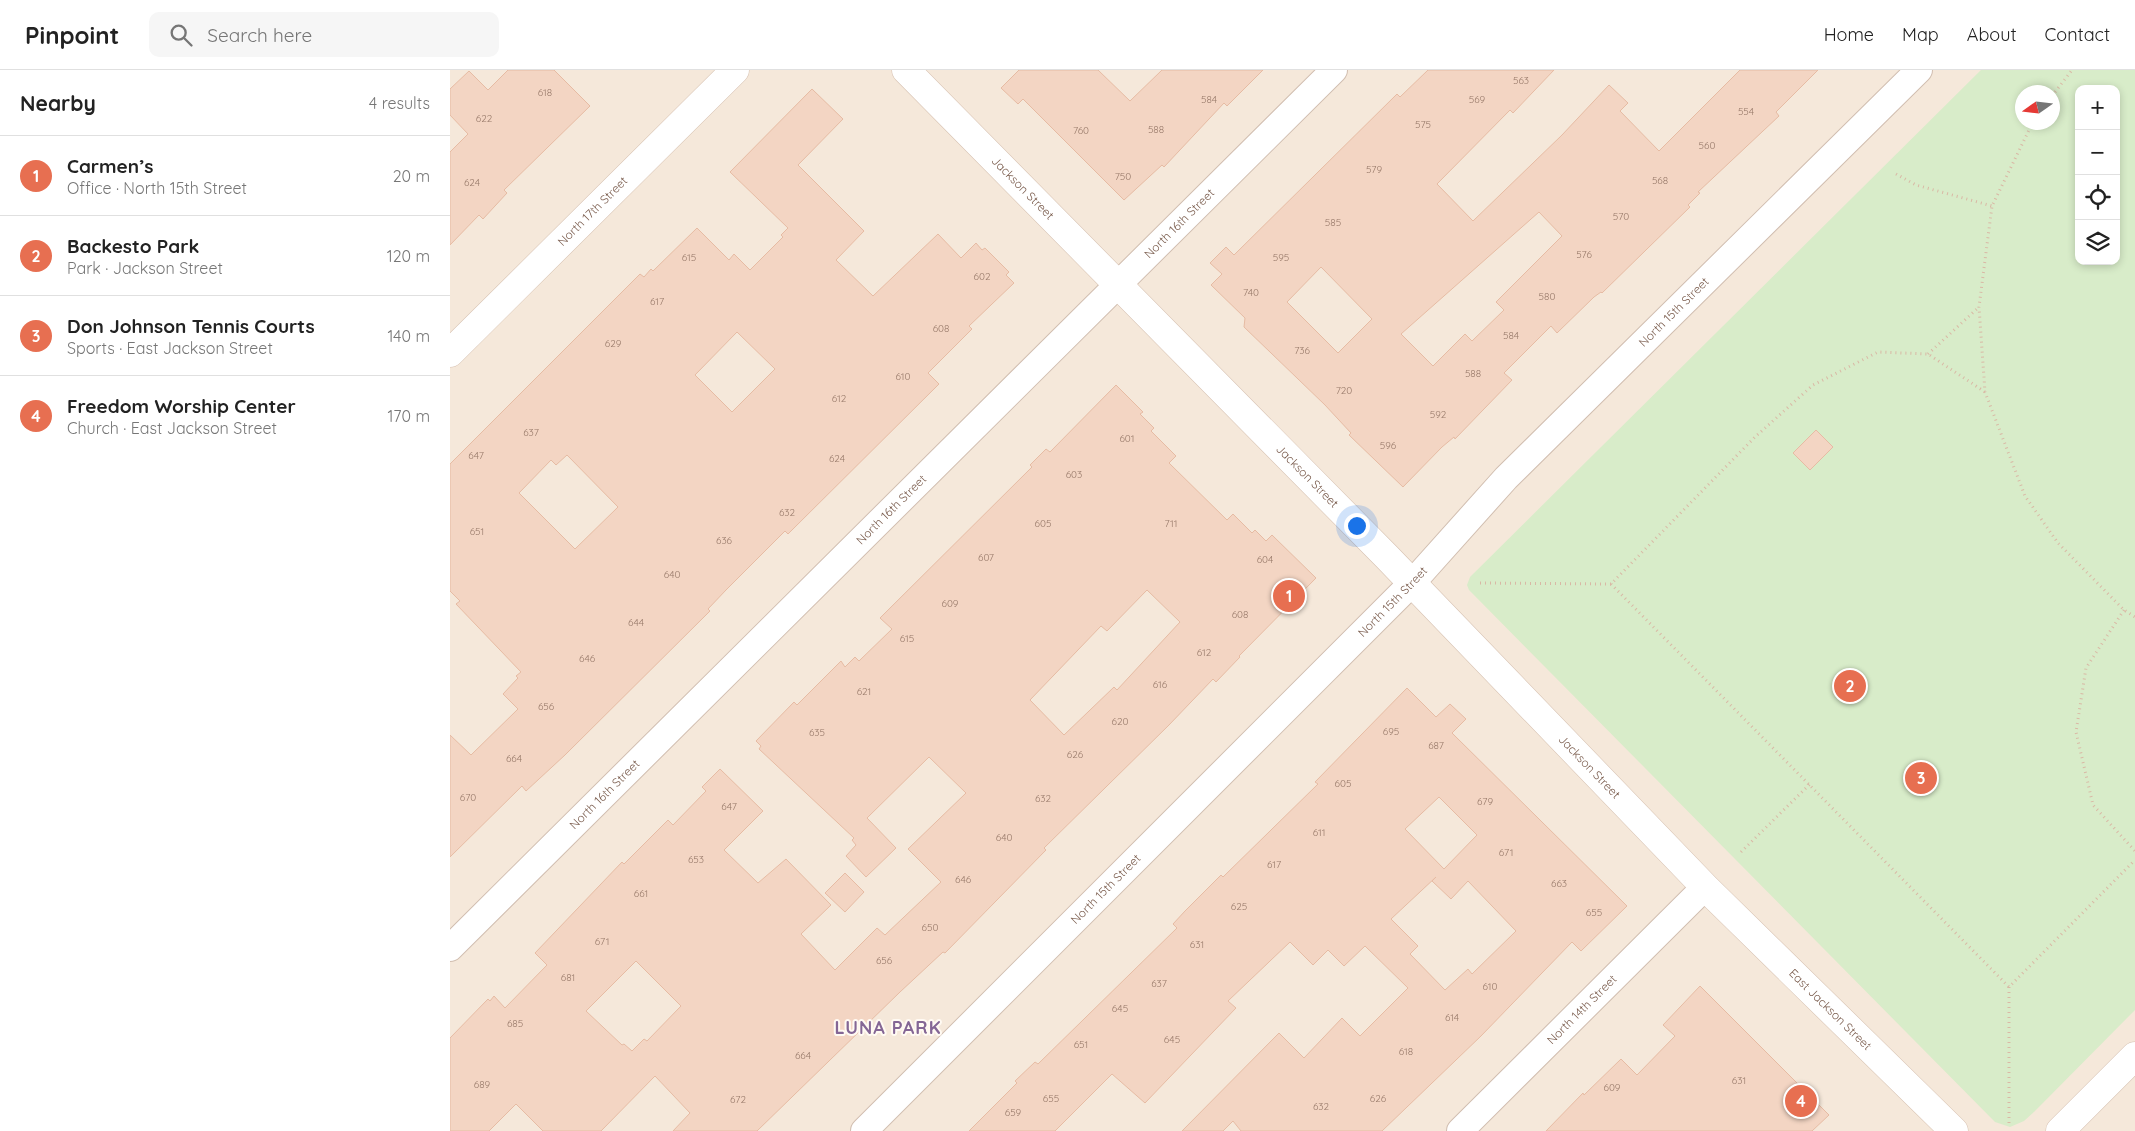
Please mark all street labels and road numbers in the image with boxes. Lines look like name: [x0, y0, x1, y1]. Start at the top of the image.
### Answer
street label: Jackson Street: [989, 153, 1057, 222]
street label: North 17th Street: [554, 173, 630, 249]
street label: North 16th Street: [1141, 185, 1217, 261]
street label: North 15th Street: [1635, 274, 1712, 350]
street label: Jackson Street: [1273, 441, 1342, 511]
street label: North 16th Street: [853, 471, 929, 547]
street label: North 15th Street: [1354, 563, 1430, 640]
street label: Jackson Street: [1556, 732, 1624, 802]
street label: North 16th Street: [566, 756, 643, 832]
street label: North 15th Street: [1067, 851, 1144, 927]
street label: East Jackson Street: [1786, 966, 1875, 1053]
street label: North 14th Street: [1543, 971, 1620, 1047]

